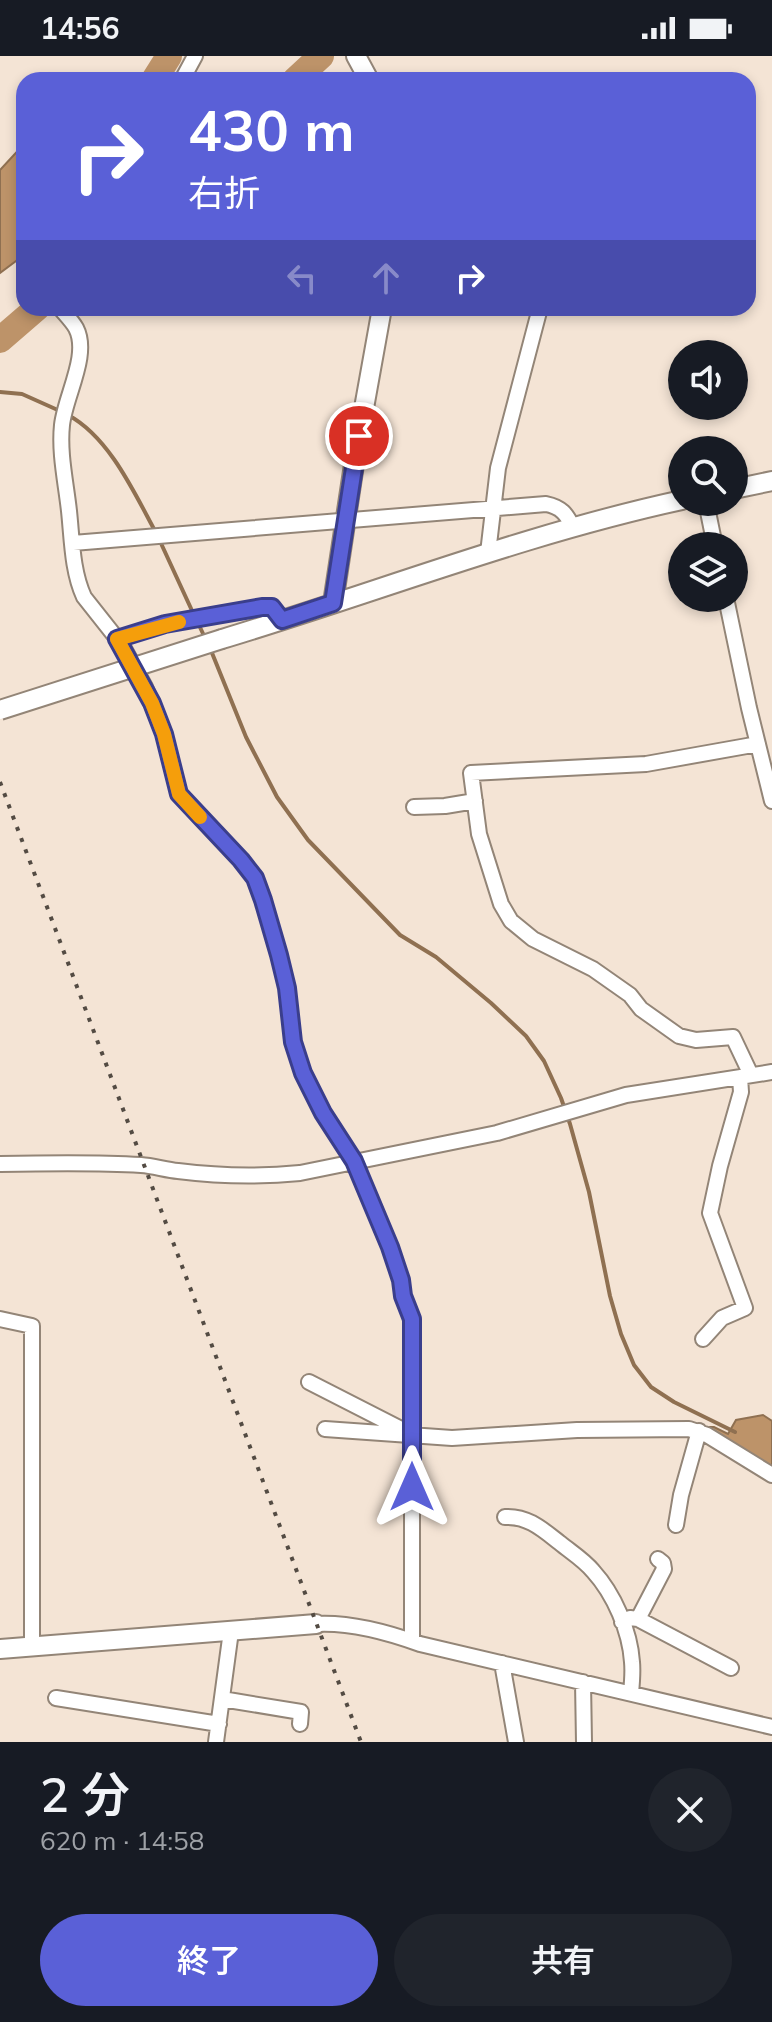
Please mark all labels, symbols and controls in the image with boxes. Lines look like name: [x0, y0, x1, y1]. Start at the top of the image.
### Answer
text: 14:56: [40, 9, 119, 47]
text: 430 m: [188, 95, 355, 165]
icon: right: [56, 104, 160, 208]
text: 右折: [188, 170, 260, 215]
icon: left: [280, 256, 324, 300]
icon: ahead: [364, 256, 408, 300]
icon: right: [448, 256, 492, 300]
map controls: [668, 340, 748, 612]
button: sound: [668, 340, 748, 420]
pin: [325, 402, 393, 470]
icon: arrive: [337, 414, 381, 458]
button: search: [668, 436, 748, 516]
button: layers: [668, 532, 748, 612]
position arrow: [370, 1445, 454, 1529]
text: 2 分: [40, 1764, 130, 1824]
button: close: [648, 1768, 732, 1852]
text: 620 m · 14:58: [40, 1824, 204, 1857]
button: 終了: [40, 1914, 378, 2006]
button: 共有: [394, 1914, 732, 2006]

